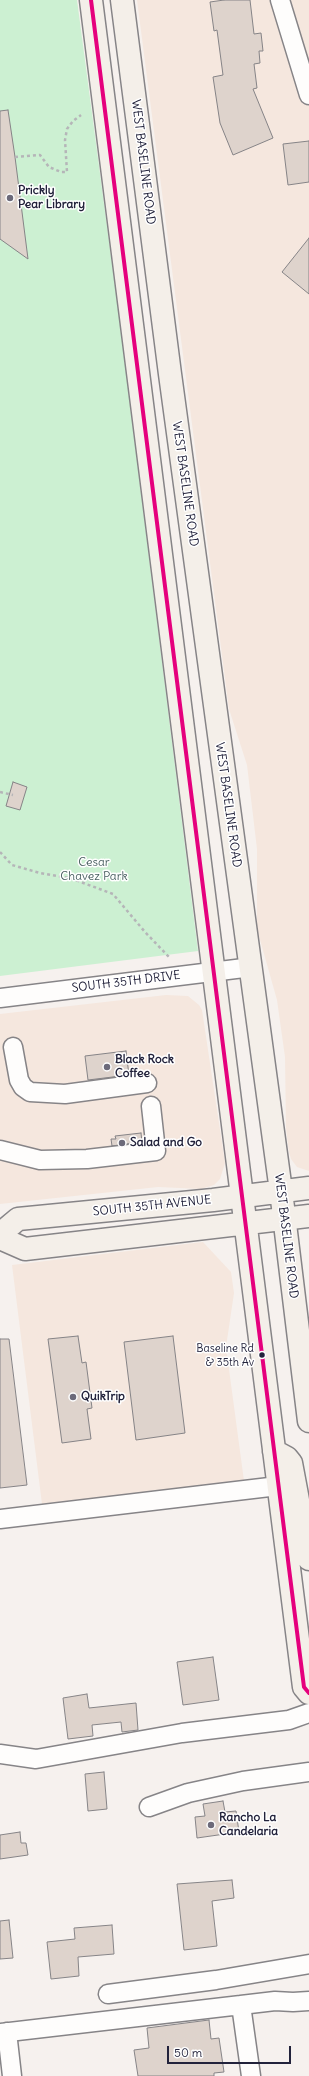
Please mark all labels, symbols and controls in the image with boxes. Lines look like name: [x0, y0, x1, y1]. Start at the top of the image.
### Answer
street label: WEST BASELINE ROAD: [128, 99, 158, 225]
place label: Prickly Pear Library: [18, 184, 85, 212]
marker: Prickly Pear Library: [5, 193, 15, 203]
street label: WEST BASELINE ROAD: [169, 421, 201, 547]
street label: WEST BASELINE ROAD: [212, 742, 244, 868]
park label: Cesar Chavez Park: [60, 856, 128, 884]
street label: SOUTH 35TH DRIVE: [71, 968, 181, 996]
place label: Black Rock Coffee: [115, 1053, 174, 1081]
marker: Black Rock Coffee: [102, 1062, 112, 1072]
place label: Salad and Go: [130, 1136, 202, 1150]
marker: Salad and Go: [117, 1138, 127, 1148]
street label: WEST BASELINE ROAD: [271, 1173, 301, 1299]
street label: SOUTH 35TH AVENUE: [92, 1193, 212, 1219]
place label: Baseline Rd & 35th Av: [196, 1342, 254, 1368]
marker: Baseline Rd & 35th Av: [257, 1350, 267, 1360]
place label: QuikTrip: [81, 1390, 125, 1404]
marker: QuikTrip: [68, 1392, 78, 1402]
place label: Rancho La Candelaria: [219, 1811, 278, 1839]
marker: Rancho La Candelaria: [206, 1820, 216, 1830]
scale bar: [169, 2038, 293, 2064]
text: 50 m: [174, 2045, 202, 2060]

